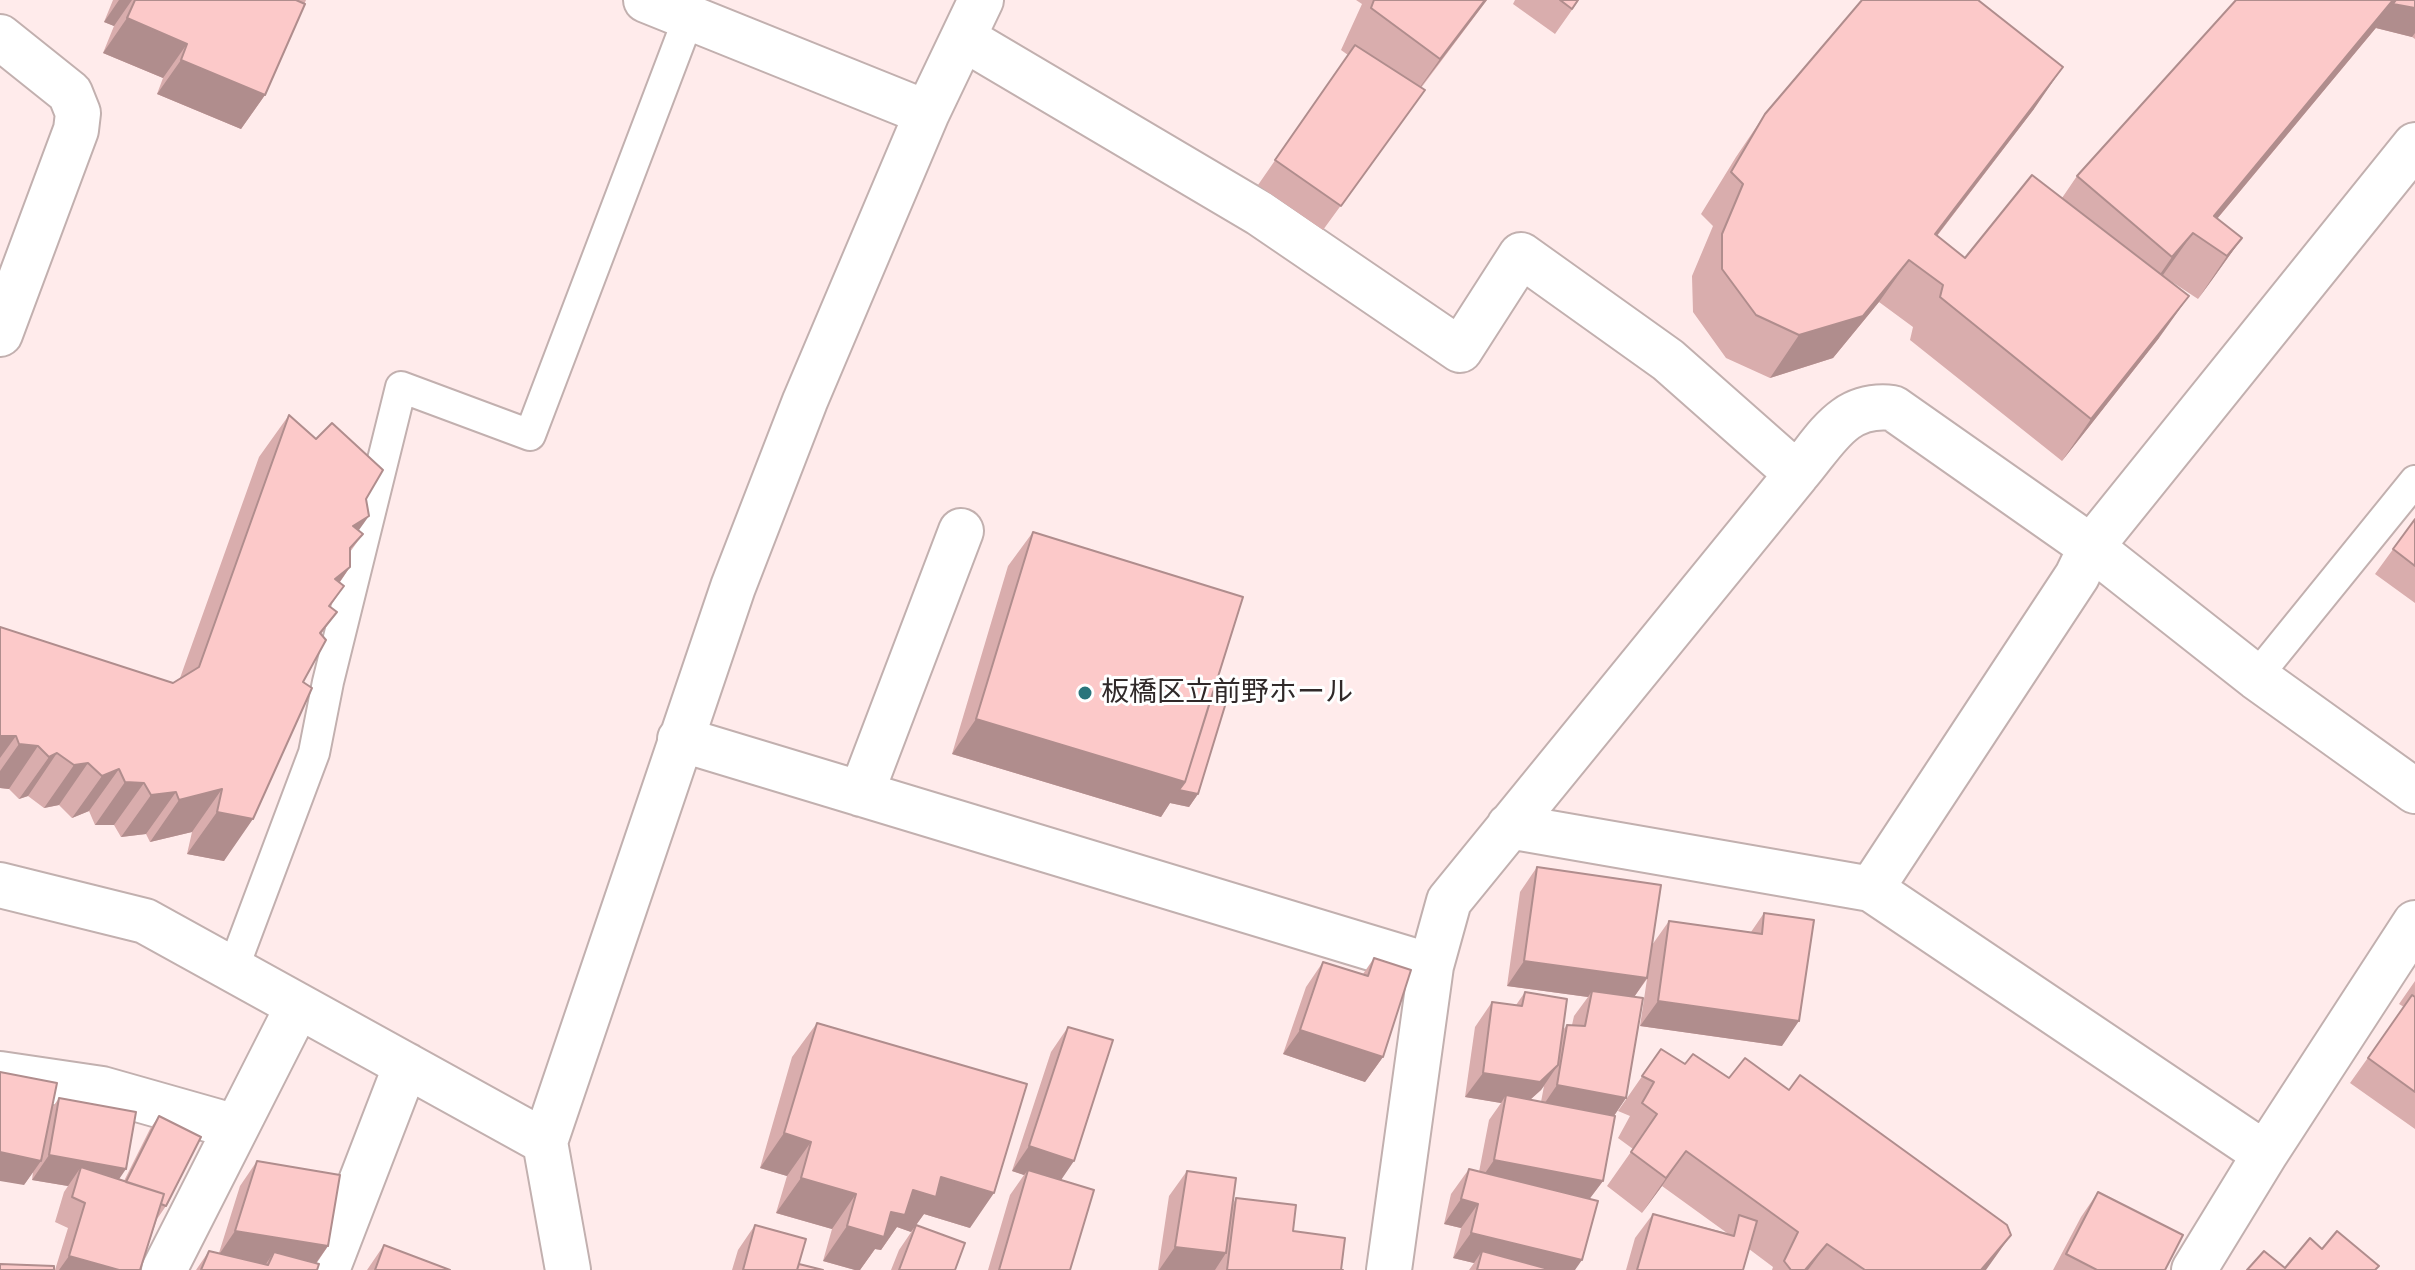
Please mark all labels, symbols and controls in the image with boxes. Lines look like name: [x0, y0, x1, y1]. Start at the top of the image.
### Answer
place label: 板橋区立前野ホール: [1101, 676, 1353, 710]
marker: 板橋区立前野ホール: [1076, 684, 1094, 702]

